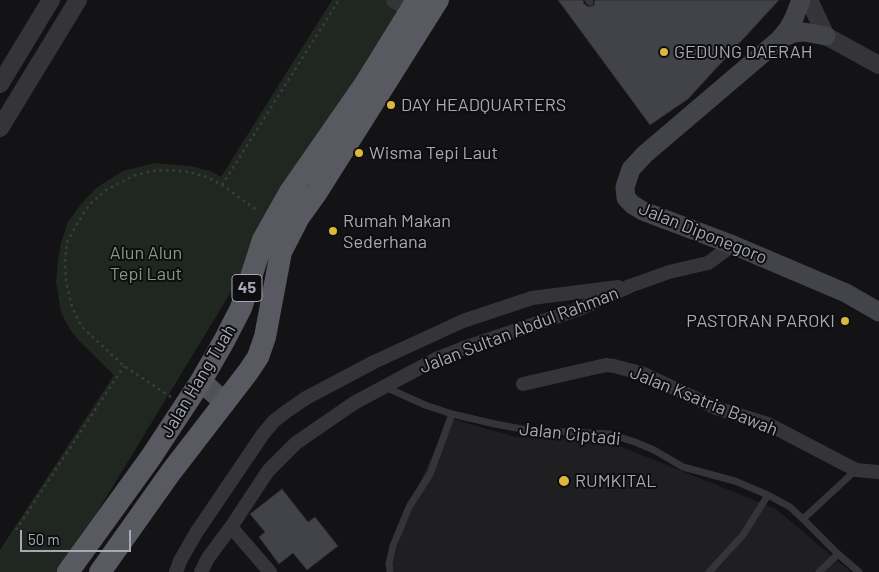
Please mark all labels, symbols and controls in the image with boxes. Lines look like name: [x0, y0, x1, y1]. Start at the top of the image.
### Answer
place label: GEDUNG DAERAH: [674, 41, 812, 63]
marker: GEDUNG DAERAH: [658, 46, 670, 58]
place label: DAY HEADQUARTERS: [401, 94, 566, 116]
marker: DAY HEADQUARTERS: [385, 99, 397, 111]
place label: Wisma Tepi Laut: [369, 142, 498, 164]
marker: Wisma Tepi Laut: [353, 147, 365, 159]
street label: Jalan Diponegoro: [636, 197, 770, 269]
place label: Rumah Makan Sederhana: [343, 210, 451, 252]
marker: Rumah Makan Sederhana: [327, 225, 339, 237]
park label: Alun Alun Tepi Laut: [110, 242, 182, 284]
road number: 45: [232, 274, 262, 302]
street label: Jalan Sultan Abdul Rahman: [417, 282, 621, 378]
place label: PASTORAN PAROKI: [686, 310, 835, 332]
marker: PASTORAN PAROKI: [839, 315, 851, 327]
street label: Jalan Hang Tuah: [156, 321, 240, 441]
street label: Jalan Ksatria Bawah: [627, 362, 781, 440]
street label: Jalan Ciptadi: [518, 418, 622, 450]
place label: RUMKITAL: [575, 470, 657, 492]
marker: RUMKITAL: [557, 474, 571, 488]
scale bar: [22, 520, 134, 552]
text: 50 m: [28, 530, 60, 548]

